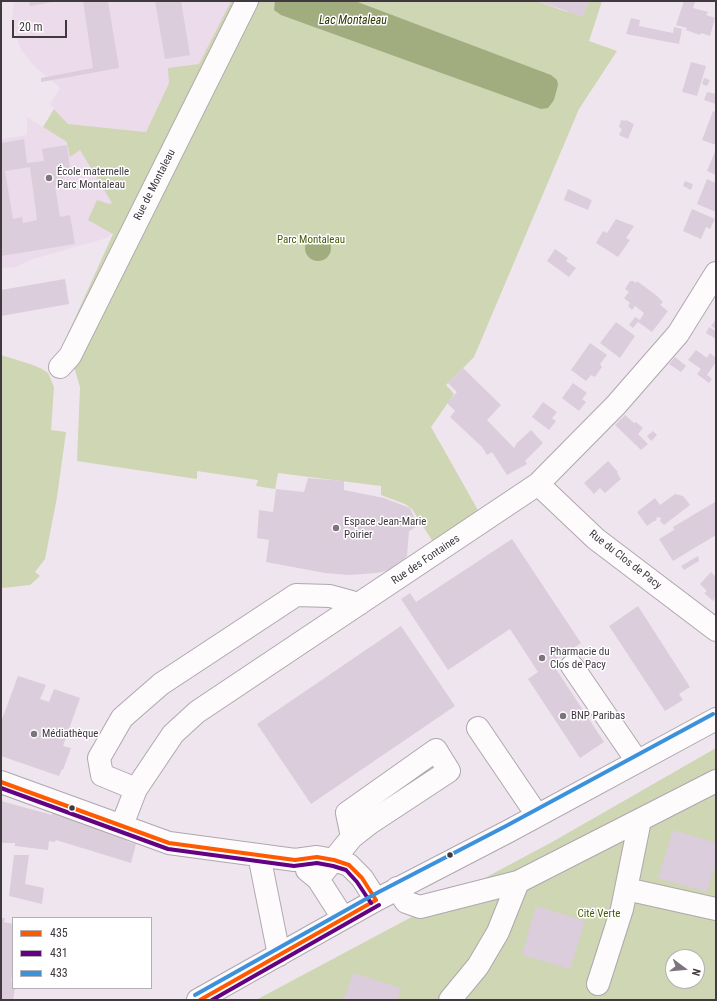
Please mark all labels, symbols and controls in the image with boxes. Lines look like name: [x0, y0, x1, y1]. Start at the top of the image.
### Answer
scale bar: [14, 12, 69, 38]
water label: Lac Montaleau: [319, 14, 387, 28]
text: 20 m: [19, 20, 43, 34]
street label: Rue de Montaleau: [131, 147, 179, 223]
place label: École maternelle Parc Montaleau: [57, 165, 129, 191]
marker: École maternelle Parc Montaleau: [44, 173, 54, 183]
park label: Parc Montaleau: [277, 233, 345, 247]
place label: Espace Jean-Marie Poirier: [344, 515, 426, 541]
marker: Espace Jean-Marie Poirier: [331, 523, 341, 533]
street label: Rue du Clos de Pacy: [586, 528, 664, 592]
street label: Rue des Fontaines: [389, 532, 463, 588]
place label: Pharmacie du Clos de Pacy: [550, 645, 610, 671]
marker: Pharmacie du Clos de Pacy: [537, 653, 547, 663]
place label: BNP Paribas: [571, 709, 625, 723]
marker: BNP Paribas: [558, 711, 568, 721]
place label: Médiathèque: [42, 727, 98, 741]
marker: Médiathèque: [29, 729, 39, 739]
unlabelled marker: [67, 803, 77, 813]
unlabelled marker: [445, 850, 455, 860]
park label: Cité Verte: [578, 907, 620, 921]
legend: [12, 917, 152, 989]
text: 435: [50, 926, 68, 940]
text: 431: [50, 946, 68, 960]
north arrow: [665, 949, 705, 989]
text: 433: [50, 966, 68, 980]
text: N: [689, 967, 703, 977]

